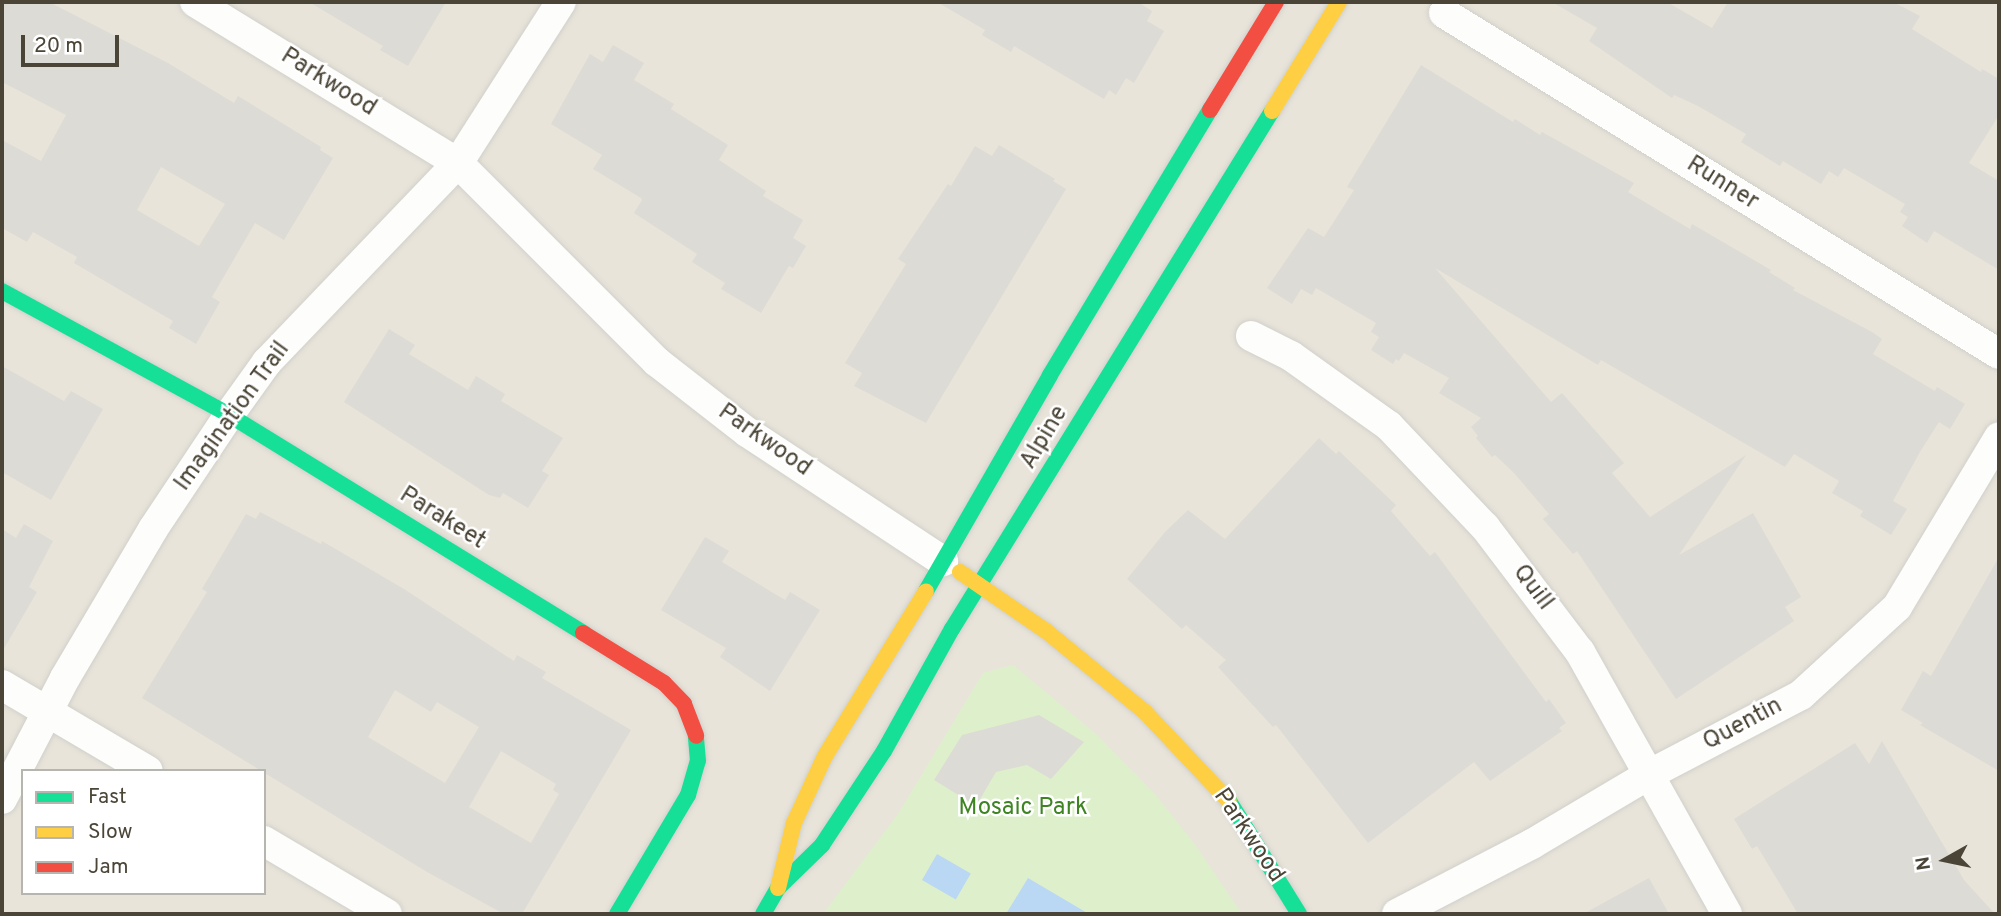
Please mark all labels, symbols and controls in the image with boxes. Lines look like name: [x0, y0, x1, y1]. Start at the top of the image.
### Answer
scale bar: [24, 21, 122, 65]
text: 20 m: [34, 33, 83, 60]
street label: Parkwood: [275, 42, 381, 124]
street label: Runner: [1681, 151, 1763, 217]
street label: Imagination Trail: [169, 336, 297, 498]
street label: Parkwood: [712, 398, 816, 484]
street label: Alpine: [1015, 401, 1075, 475]
street label: Parakeet: [394, 481, 490, 557]
street label: Quill: [1506, 559, 1558, 617]
street label: Quentin: [1699, 692, 1787, 758]
legend: [21, 769, 266, 895]
text: Fast: [88, 784, 127, 811]
street label: Parkwood: [1206, 784, 1290, 888]
park label: Mosaic Park: [958, 795, 1088, 823]
text: Slow: [88, 819, 133, 846]
north arrow: [1910, 825, 1980, 895]
text: Jam: [88, 854, 129, 881]
text: N: [1911, 855, 1937, 872]

